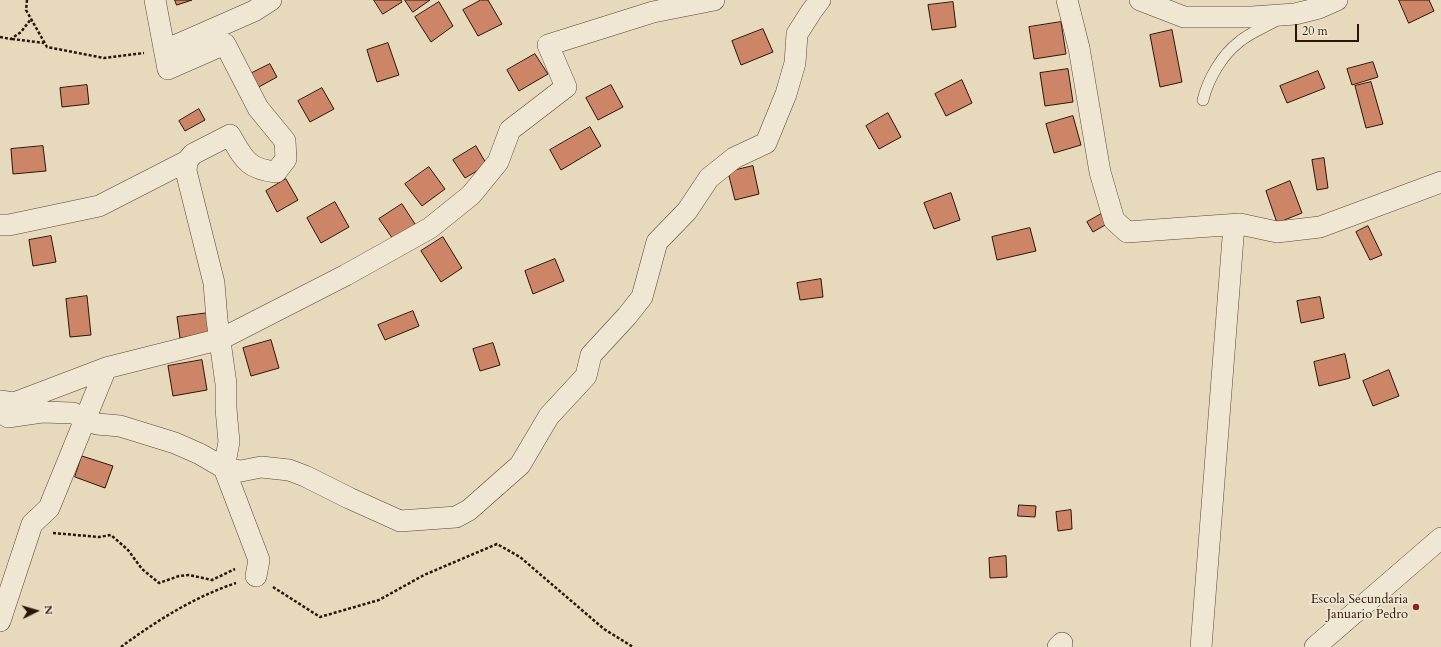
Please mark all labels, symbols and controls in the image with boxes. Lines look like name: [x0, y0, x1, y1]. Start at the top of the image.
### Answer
scale bar: [1297, 16, 1361, 42]
text: 20 m: [1302, 23, 1328, 39]
north arrow: [16, 591, 56, 631]
place label: Escola Secundaria Januario Pedro: [1311, 592, 1408, 623]
marker: Escola Secundaria Januario Pedro: [1411, 602, 1421, 612]
text: N: [41, 604, 56, 615]

